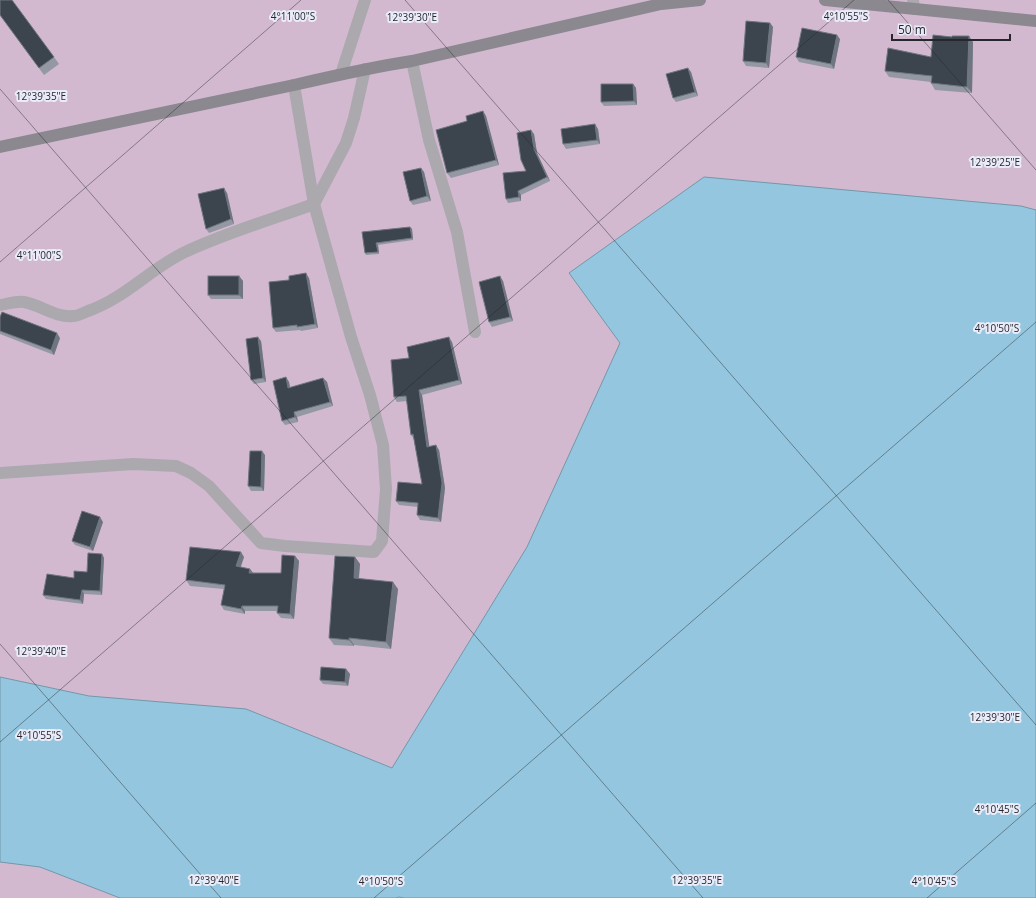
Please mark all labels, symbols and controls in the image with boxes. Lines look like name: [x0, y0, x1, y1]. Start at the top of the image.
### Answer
text: 4°11'00"S: [271, 9, 315, 23]
text: 4°10'55"S: [824, 9, 868, 23]
text: 12°39'30"E: [387, 10, 437, 24]
scale bar: [892, 16, 1010, 42]
text: 50 m: [898, 21, 926, 38]
text: 12°39'35"E: [16, 89, 66, 103]
text: 12°39'25"E: [970, 155, 1020, 169]
text: 4°11'00"S: [17, 248, 61, 262]
text: 4°10'50"S: [975, 321, 1019, 335]
text: 12°39'40"E: [16, 644, 66, 658]
text: 12°39'30"E: [970, 710, 1020, 724]
text: 4°10'55"S: [17, 728, 61, 742]
text: 4°10'45"S: [975, 802, 1019, 816]
text: 12°39'40"E: [189, 873, 239, 887]
text: 12°39'35"E: [672, 873, 722, 887]
text: 4°10'50"S: [359, 874, 403, 888]
text: 4°10'45"S: [912, 874, 956, 888]

